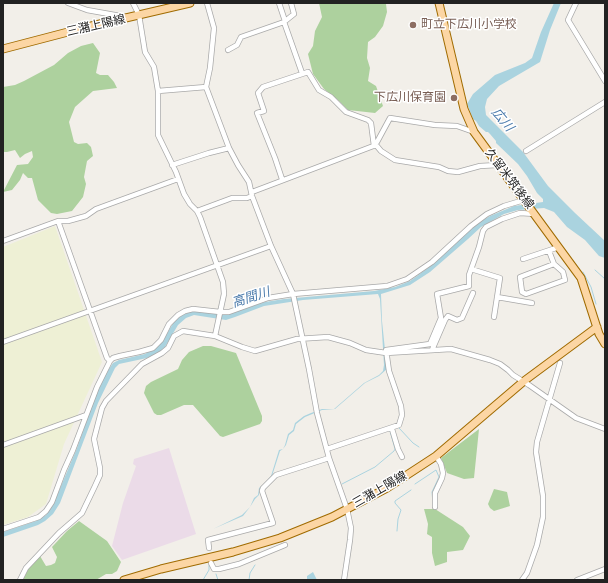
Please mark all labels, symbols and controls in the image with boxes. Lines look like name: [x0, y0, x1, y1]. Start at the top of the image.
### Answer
street label: 三潴上陽線: [65, 12, 127, 40]
place label: 町立下広川小学校: [421, 18, 517, 32]
marker: 町立下広川小学校: [408, 20, 418, 30]
place label: 下広川保育園: [374, 91, 446, 105]
marker: 下広川保育園: [449, 93, 459, 103]
water label: 広川: [488, 105, 516, 135]
street label: 久留米筑後線: [482, 146, 536, 212]
water label: 高間川: [230, 285, 272, 311]
street label: 三潴上陽線: [350, 469, 410, 511]

